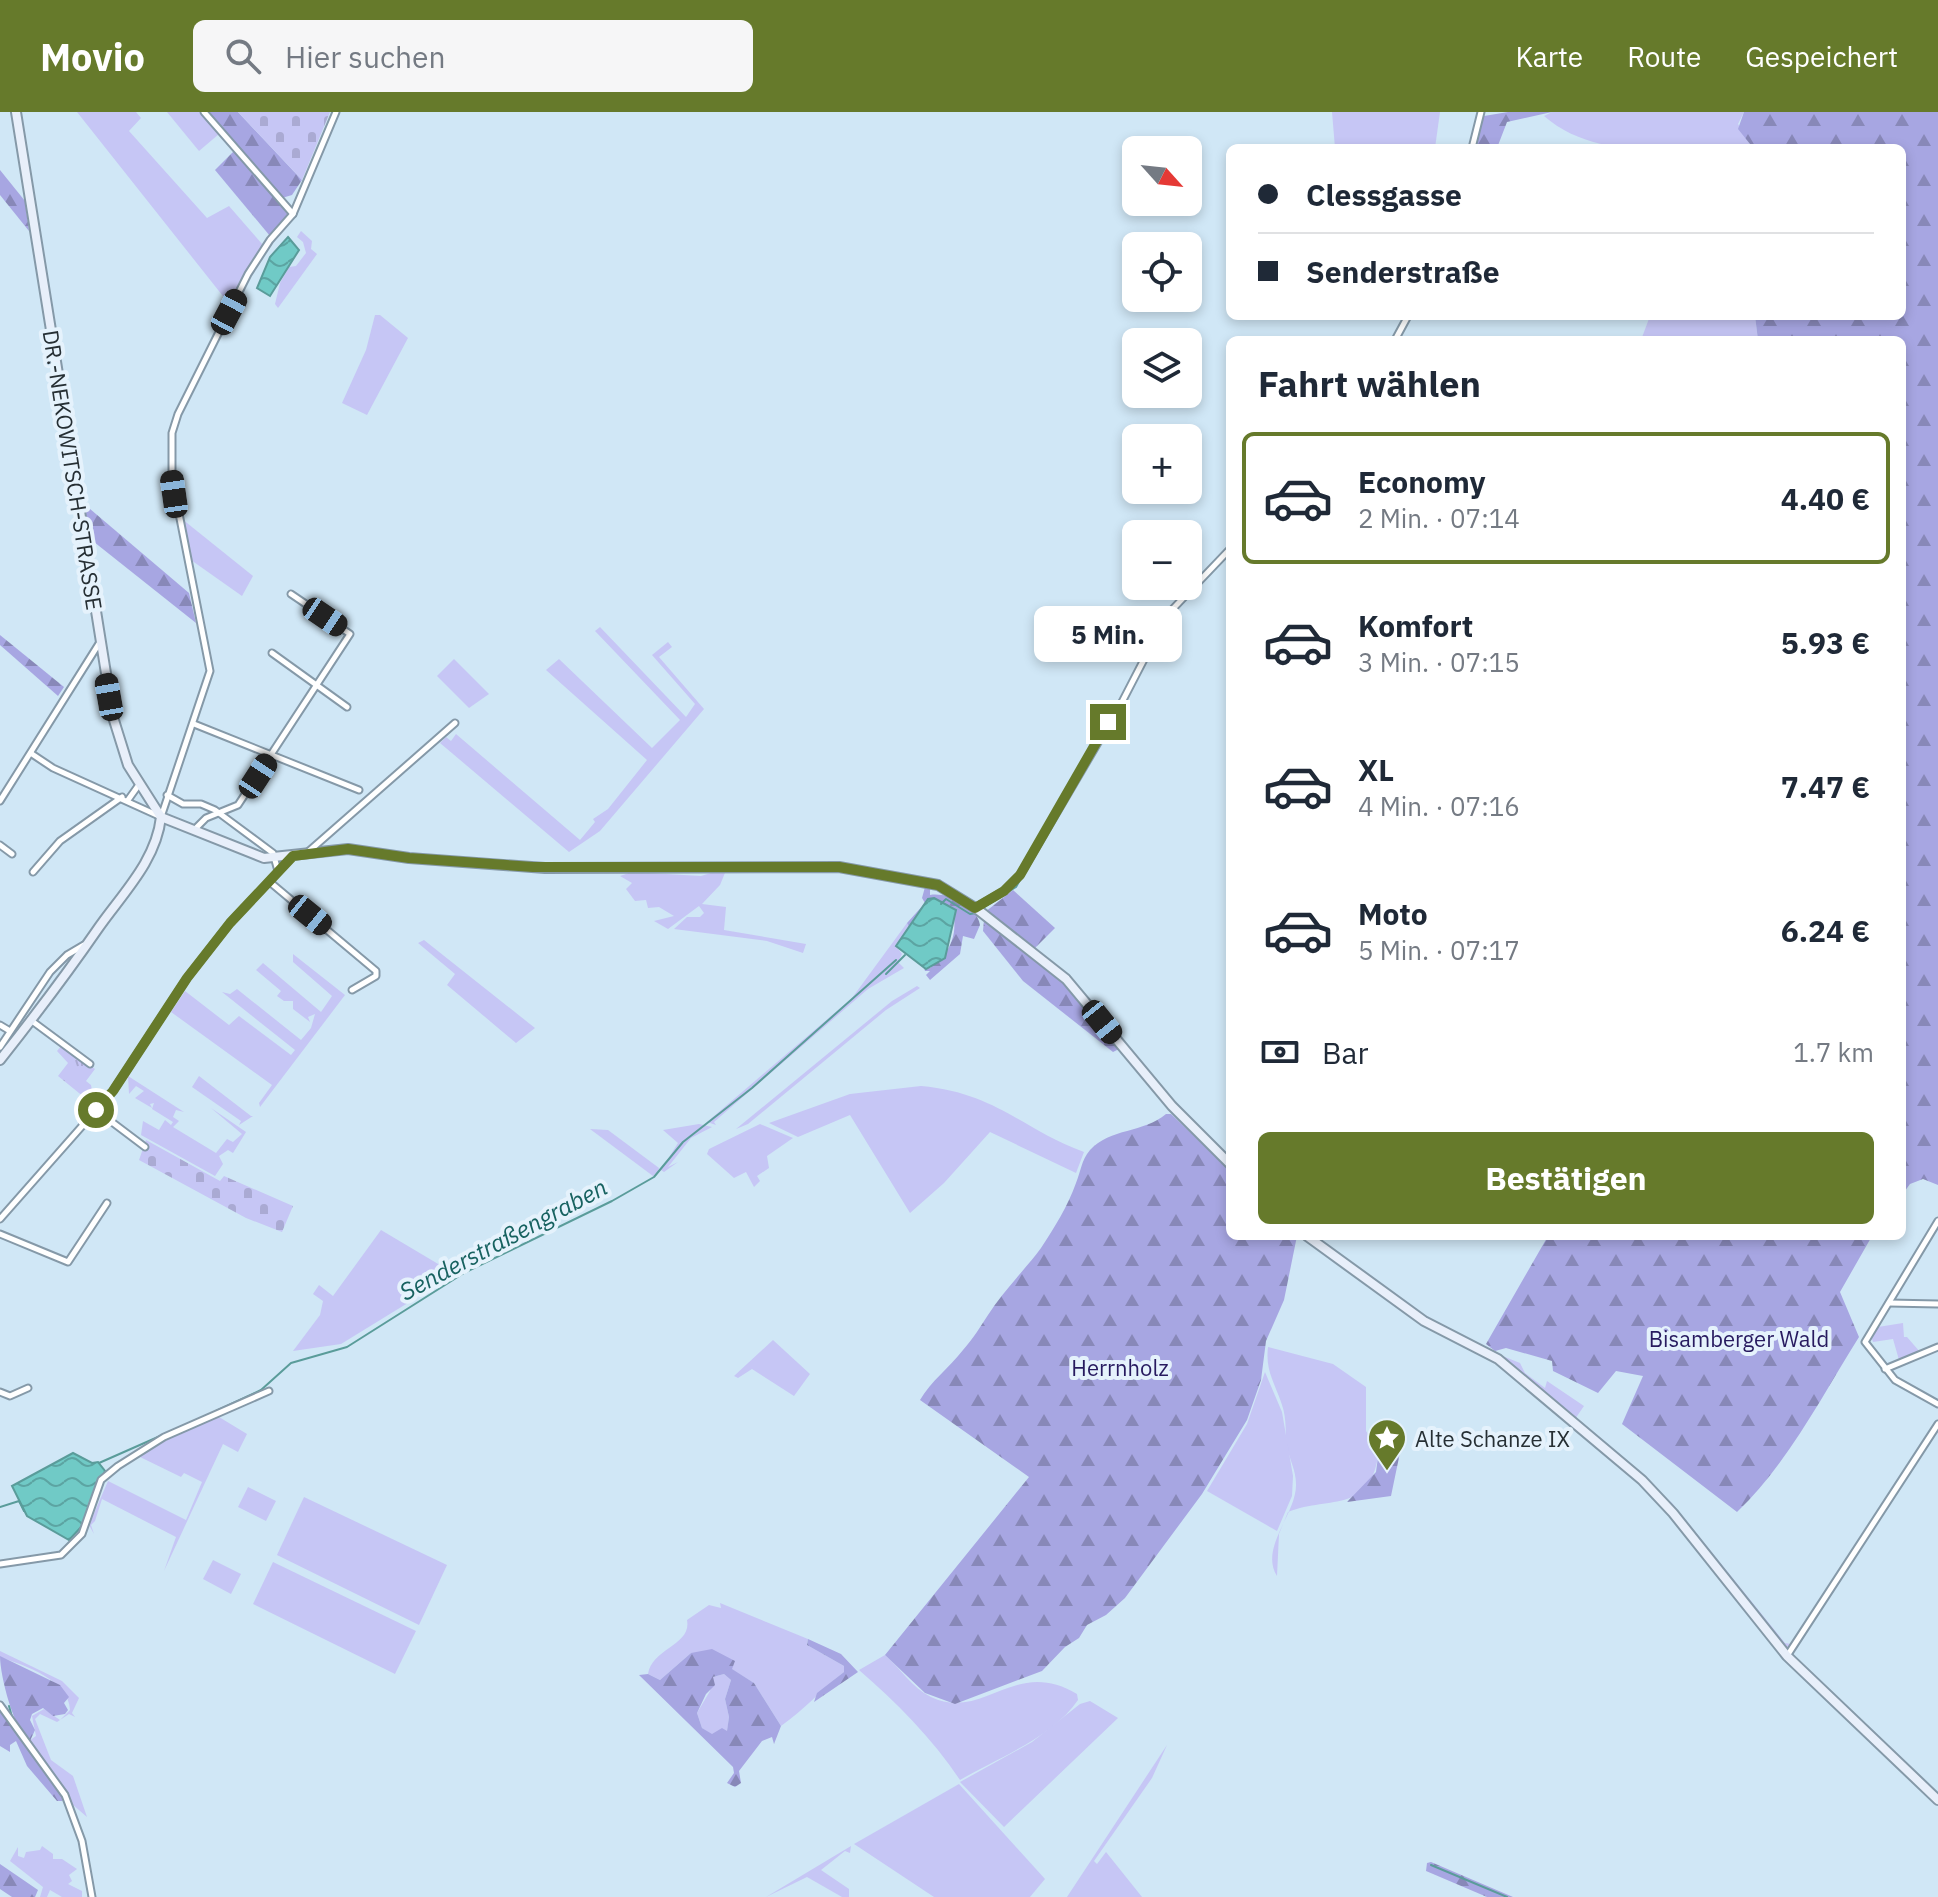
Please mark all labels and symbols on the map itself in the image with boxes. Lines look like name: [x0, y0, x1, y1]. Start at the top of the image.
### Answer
north arrow: [1122, 136, 1202, 216]
car: [207, 285, 251, 339]
street label: DR.-NEKOWITSCH-STRASSE: [37, 328, 109, 612]
car: [159, 469, 189, 519]
car: [298, 594, 352, 640]
callout: 5 Min.: [1034, 606, 1182, 662]
car: [93, 671, 125, 723]
route end: [1090, 704, 1126, 740]
car: [235, 749, 281, 803]
car: [284, 891, 336, 939]
car: [1078, 996, 1126, 1048]
route start: [78, 1092, 114, 1128]
water label: Senderstraßengraben: [393, 1171, 613, 1307]
park label: Bisamberger Wald: [1649, 1324, 1829, 1353]
park label: Herrnholz: [1071, 1353, 1169, 1382]
place icon: Alte Schanze IX: [1366, 1417, 1408, 1472]
place label: Alte Schanze IX: [1415, 1424, 1570, 1453]

